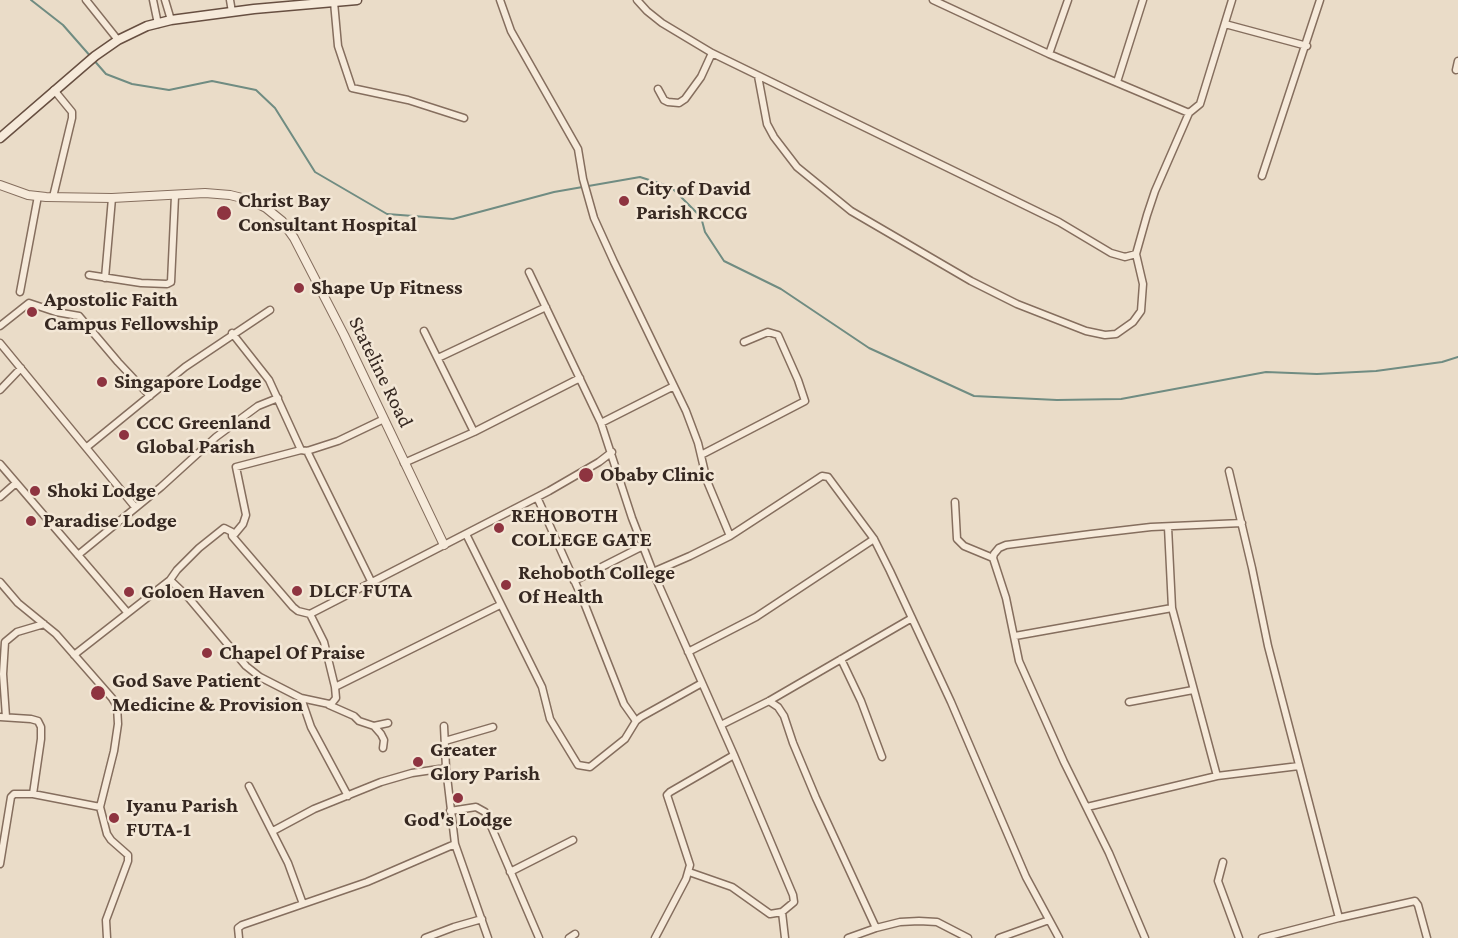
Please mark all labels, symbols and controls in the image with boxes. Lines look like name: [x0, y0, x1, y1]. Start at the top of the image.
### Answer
place label: City of David Parish RCCG: [636, 176, 751, 226]
place label: Christ Bay Consultant Hospital: [238, 188, 417, 238]
marker: City of David Parish RCCG: [617, 194, 631, 208]
marker: Christ Bay Consultant Hospital: [215, 204, 233, 222]
place label: Shape Up Fitness: [311, 275, 463, 301]
marker: Shape Up Fitness: [292, 281, 306, 295]
place label: Apostolic Faith Campus Fellowship: [44, 287, 219, 337]
marker: Apostolic Faith Campus Fellowship: [25, 305, 39, 319]
street label: Stateline Road: [343, 312, 419, 432]
place label: Singapore Lodge: [114, 369, 262, 395]
marker: Singapore Lodge: [95, 375, 109, 389]
place label: CCC Greenland Global Parish: [136, 410, 271, 460]
marker: CCC Greenland Global Parish: [117, 428, 131, 442]
place label: Obaby Clinic: [600, 462, 714, 488]
marker: Obaby Clinic: [577, 466, 595, 484]
place label: Shoki Lodge: [47, 478, 156, 504]
marker: Shoki Lodge: [28, 484, 42, 498]
place label: REHOBOTH COLLEGE GATE: [511, 503, 652, 553]
place label: Paradise Lodge: [43, 508, 177, 534]
marker: Paradise Lodge: [24, 514, 38, 528]
marker: REHOBOTH COLLEGE GATE: [492, 521, 506, 535]
place label: Rehoboth College Of Health: [518, 560, 675, 610]
place label: DLCF FUTA: [309, 578, 412, 604]
marker: Rehoboth College Of Health: [499, 578, 513, 592]
place label: Goloen Haven: [141, 579, 265, 605]
marker: DLCF FUTA: [290, 584, 304, 598]
marker: Goloen Haven: [122, 585, 136, 599]
place label: Chapel Of Praise: [219, 640, 365, 666]
marker: Chapel Of Praise: [200, 646, 214, 660]
place label: God Save Patient Medicine & Provision: [112, 668, 303, 718]
marker: God Save Patient Medicine & Provision: [89, 684, 107, 702]
place label: Greater Glory Parish: [430, 737, 540, 787]
marker: Greater Glory Parish: [411, 755, 425, 769]
marker: God's Lodge: [451, 791, 465, 805]
place label: Iyanu Parish FUTA-1: [126, 793, 238, 843]
place label: God's Lodge: [404, 807, 512, 833]
marker: Iyanu Parish FUTA-1: [107, 811, 121, 825]

